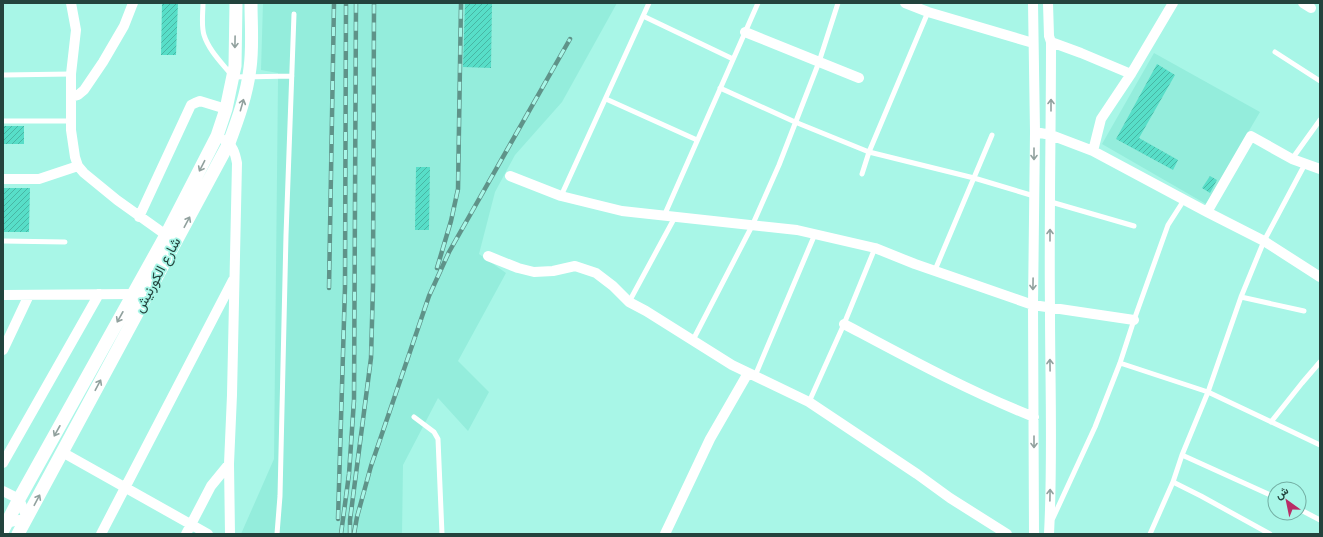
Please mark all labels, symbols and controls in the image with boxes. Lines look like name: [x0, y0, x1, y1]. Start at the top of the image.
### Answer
one-way arrow: [232, 35, 239, 48]
one-way arrow: [239, 98, 246, 111]
one-way arrow: [1047, 99, 1055, 112]
one-way arrow: [1030, 147, 1038, 160]
one-way arrow: [198, 160, 205, 172]
one-way arrow: [183, 216, 191, 228]
one-way arrow: [1047, 229, 1054, 242]
street label: شارع الكورنيش: [130, 234, 186, 317]
one-way arrow: [1029, 277, 1037, 290]
one-way arrow: [116, 311, 124, 323]
one-way arrow: [1046, 359, 1054, 372]
one-way arrow: [95, 379, 103, 391]
one-way arrow: [52, 425, 60, 437]
one-way arrow: [1030, 435, 1038, 448]
north arrow: [1267, 481, 1307, 521]
text: ش: [1272, 483, 1291, 502]
one-way arrow: [1046, 489, 1054, 502]
one-way arrow: [33, 494, 41, 506]

